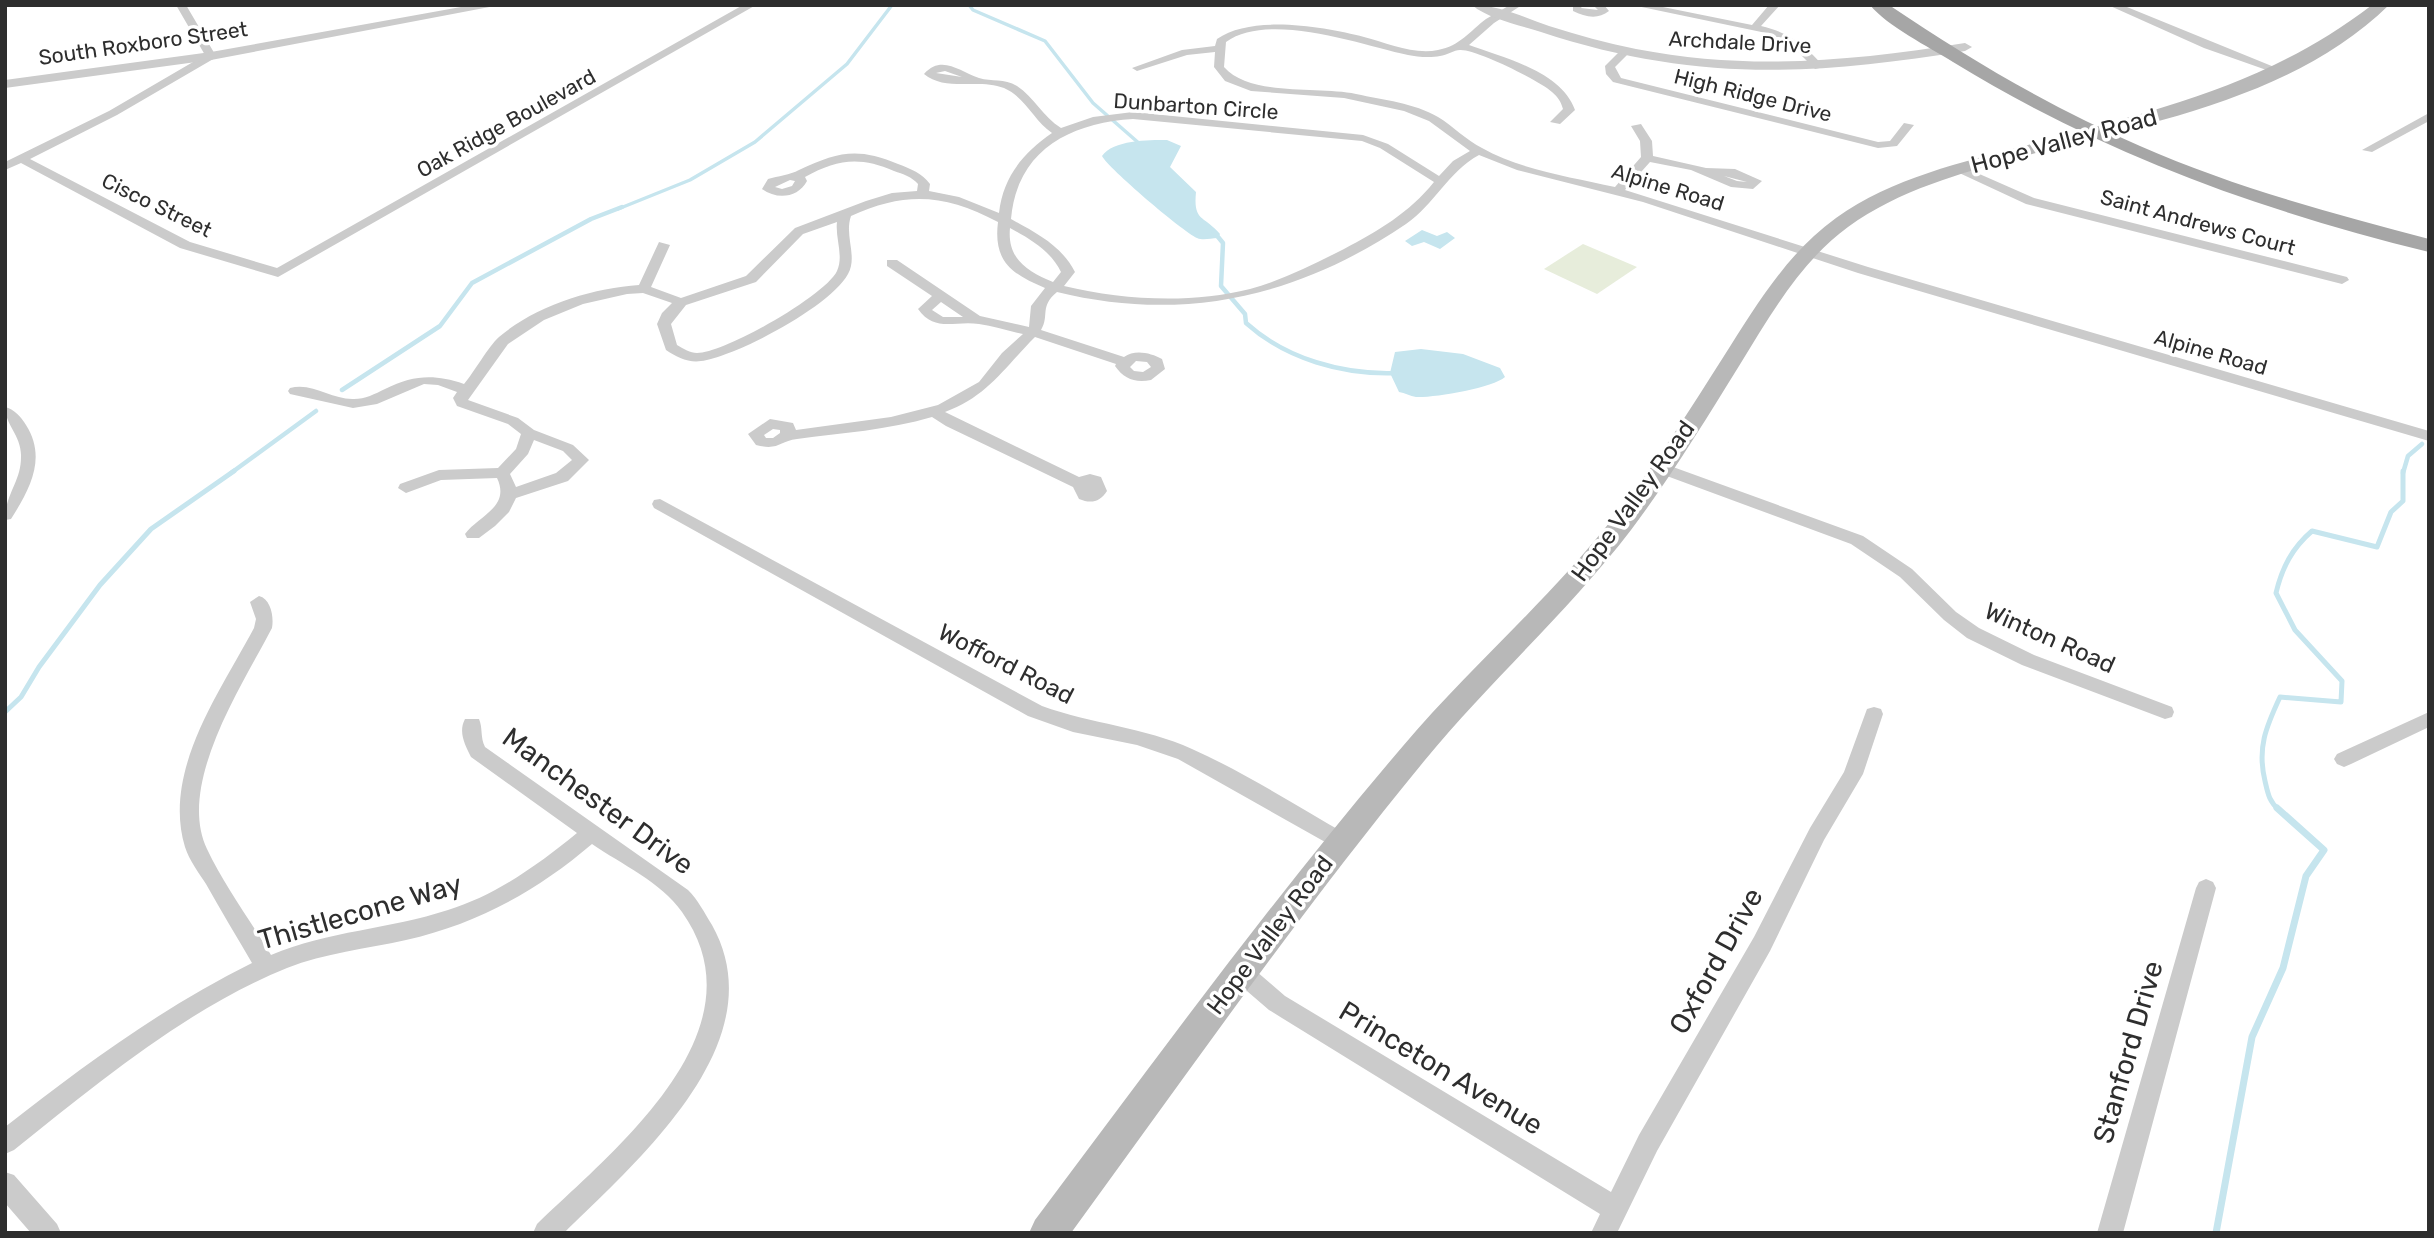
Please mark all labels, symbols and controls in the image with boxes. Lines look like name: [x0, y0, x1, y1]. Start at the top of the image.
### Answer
street label: South Roxboro Street: [37, 16, 249, 70]
street label: Archdale Drive: [1668, 26, 1812, 58]
street label: Oak Ridge Boulevard: [412, 63, 600, 183]
street label: High Ridge Drive: [1671, 63, 1835, 127]
street label: Dunbarton Circle: [1113, 88, 1279, 124]
street label: Hope Valley Road: [1968, 103, 2160, 179]
street label: Alpine Road: [1609, 158, 1727, 216]
street label: Cisco Street: [98, 168, 216, 242]
street label: Saint Andrews Court: [2098, 184, 2298, 260]
street label: Alpine Road: [2152, 324, 2270, 380]
street label: Hope Valley Road: [1565, 415, 1701, 587]
street label: Winton Road: [1980, 597, 2120, 679]
street label: Wofford Road: [934, 618, 1078, 710]
street label: Manchester Drive: [496, 721, 700, 881]
street label: Hope Valley Road: [1201, 850, 1339, 1020]
street label: Thistlecone Way: [254, 867, 466, 957]
street label: Oxford Drive: [1662, 882, 1770, 1040]
street label: Stanford Drive: [2086, 957, 2170, 1147]
street label: Princeton Avenue: [1333, 994, 1549, 1142]

